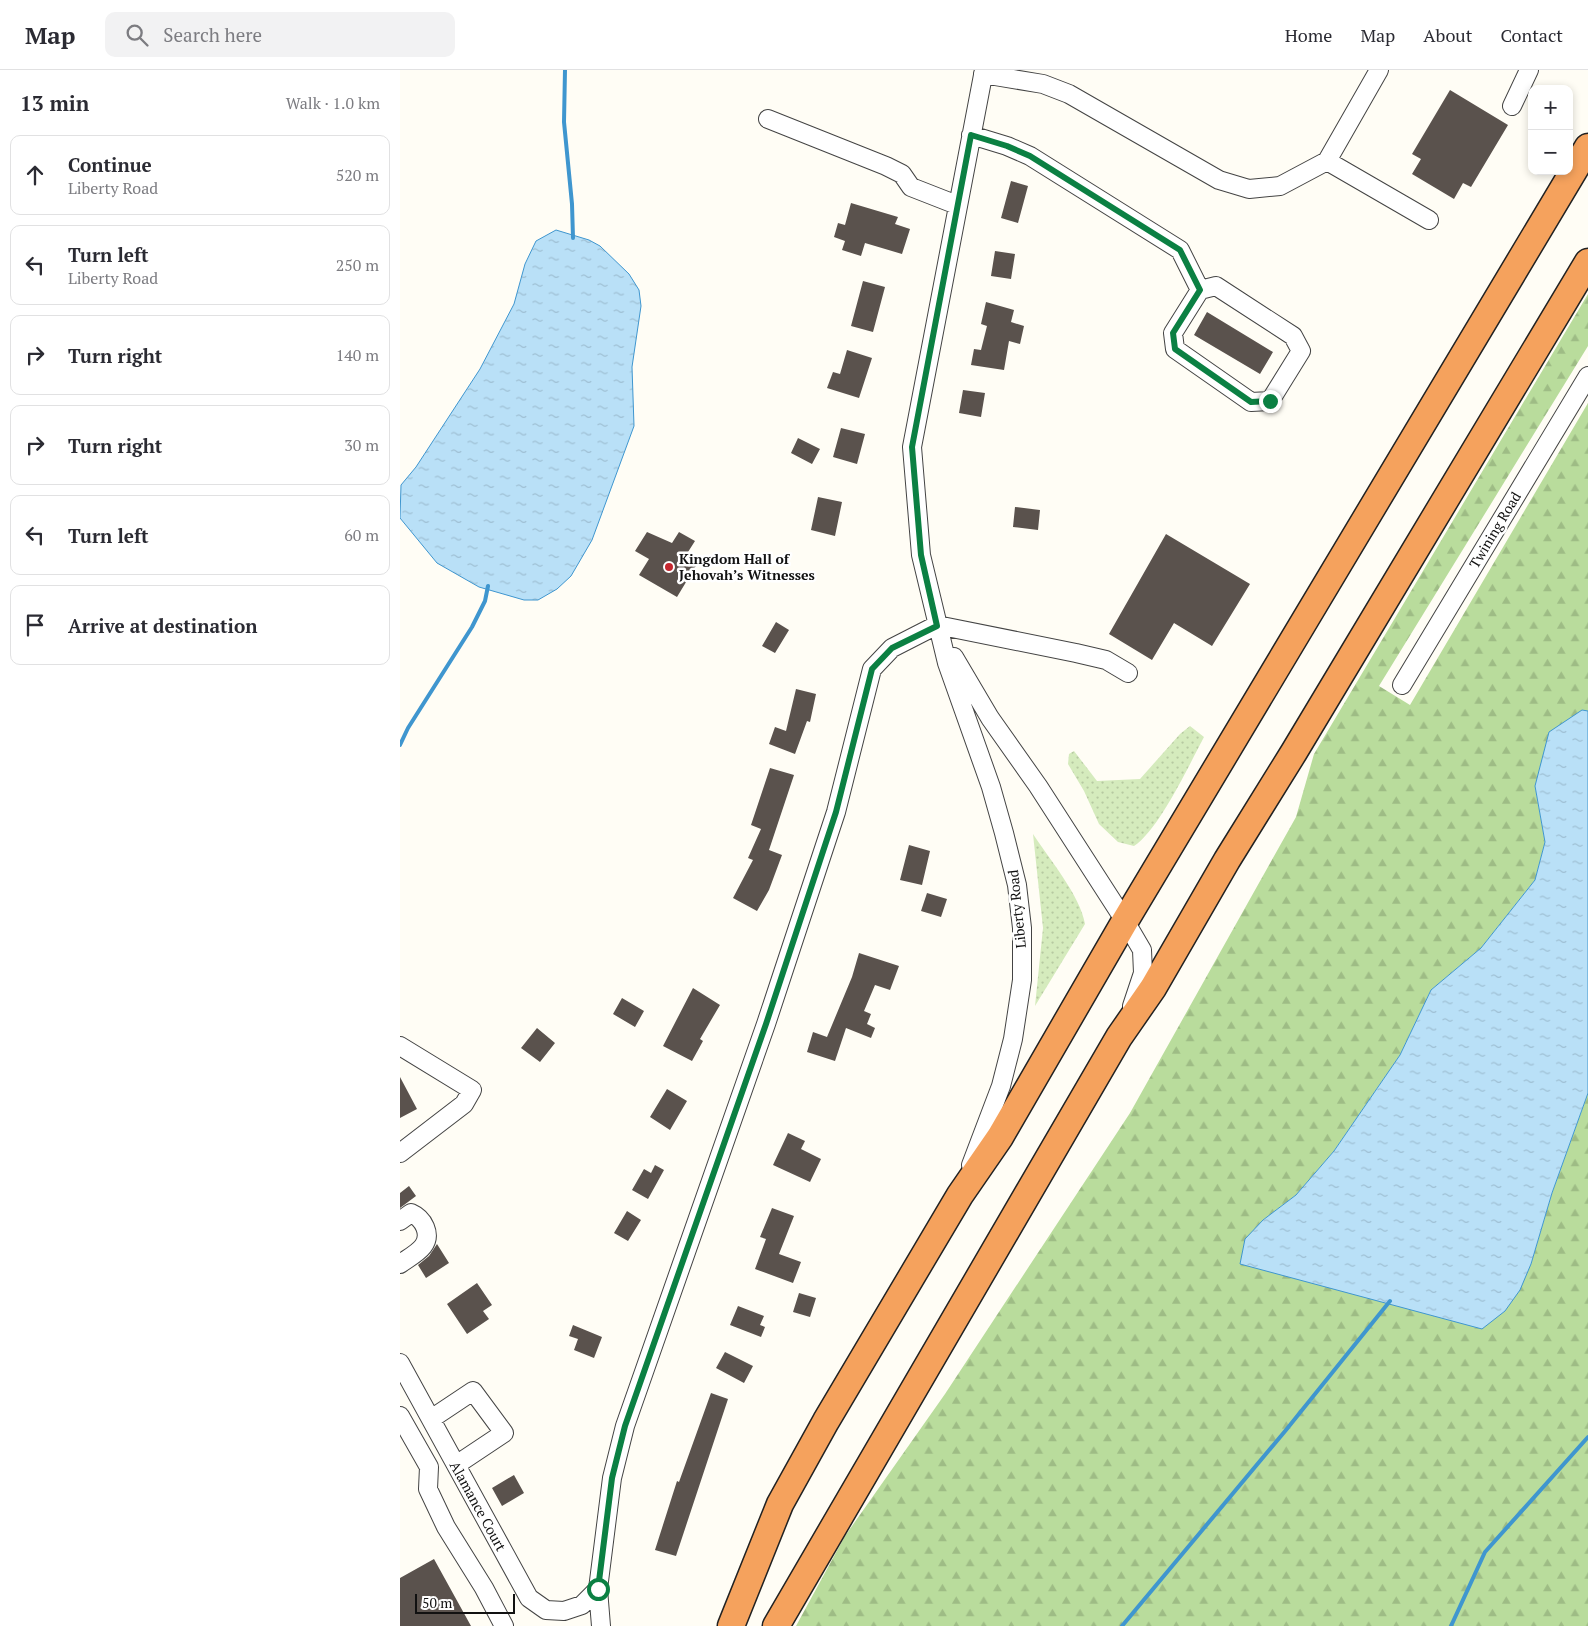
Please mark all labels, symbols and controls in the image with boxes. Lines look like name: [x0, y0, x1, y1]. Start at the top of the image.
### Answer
search box: [105, 12, 455, 57]
text: Map: [25, 19, 75, 51]
icon: search: [123, 21, 151, 49]
text: Search here: [163, 22, 262, 47]
text: Home: [1285, 23, 1332, 47]
text: Map: [1360, 23, 1395, 47]
text: About: [1423, 23, 1472, 47]
text: Contact: [1500, 23, 1563, 47]
map controls: [1528, 85, 1573, 175]
button: +: [1528, 85, 1573, 130]
text: 13 min: [20, 89, 89, 117]
text: Walk · 1.0 km: [286, 92, 380, 114]
button: −: [1528, 130, 1573, 175]
text: Continue: [68, 152, 152, 177]
icon: ahead: [21, 161, 49, 189]
text: 520 m: [336, 164, 379, 186]
text: Liberty Road: [68, 177, 158, 199]
text: Turn left: [68, 242, 149, 267]
icon: left: [21, 251, 49, 279]
text: 250 m: [336, 254, 379, 276]
text: Liberty Road: [68, 267, 158, 289]
icon: right: [21, 341, 49, 369]
text: Turn right: [68, 343, 162, 368]
text: 140 m: [336, 344, 379, 366]
route end: [1259, 390, 1282, 413]
icon: right: [21, 431, 49, 459]
text: Turn right: [68, 433, 162, 458]
text: 30 m: [344, 434, 379, 456]
street label: Twining Road: [1464, 488, 1525, 571]
icon: left: [21, 521, 49, 549]
text: Turn left: [68, 523, 149, 548]
text: 60 m: [344, 524, 379, 546]
place label: Kingdom Hall of Jehovah’s Witnesses: [679, 549, 815, 584]
marker: Kingdom Hall of Jehovah’s Witnesses: [663, 561, 675, 573]
icon: arrive: [21, 611, 49, 639]
text: Arrive at destination: [68, 613, 257, 638]
street label: Liberty Road: [1003, 869, 1030, 949]
street label: Alamance Court: [446, 1457, 511, 1555]
route start: [587, 1578, 610, 1601]
scale bar: [415, 1591, 515, 1614]
text: 50 m: [422, 1593, 452, 1612]

